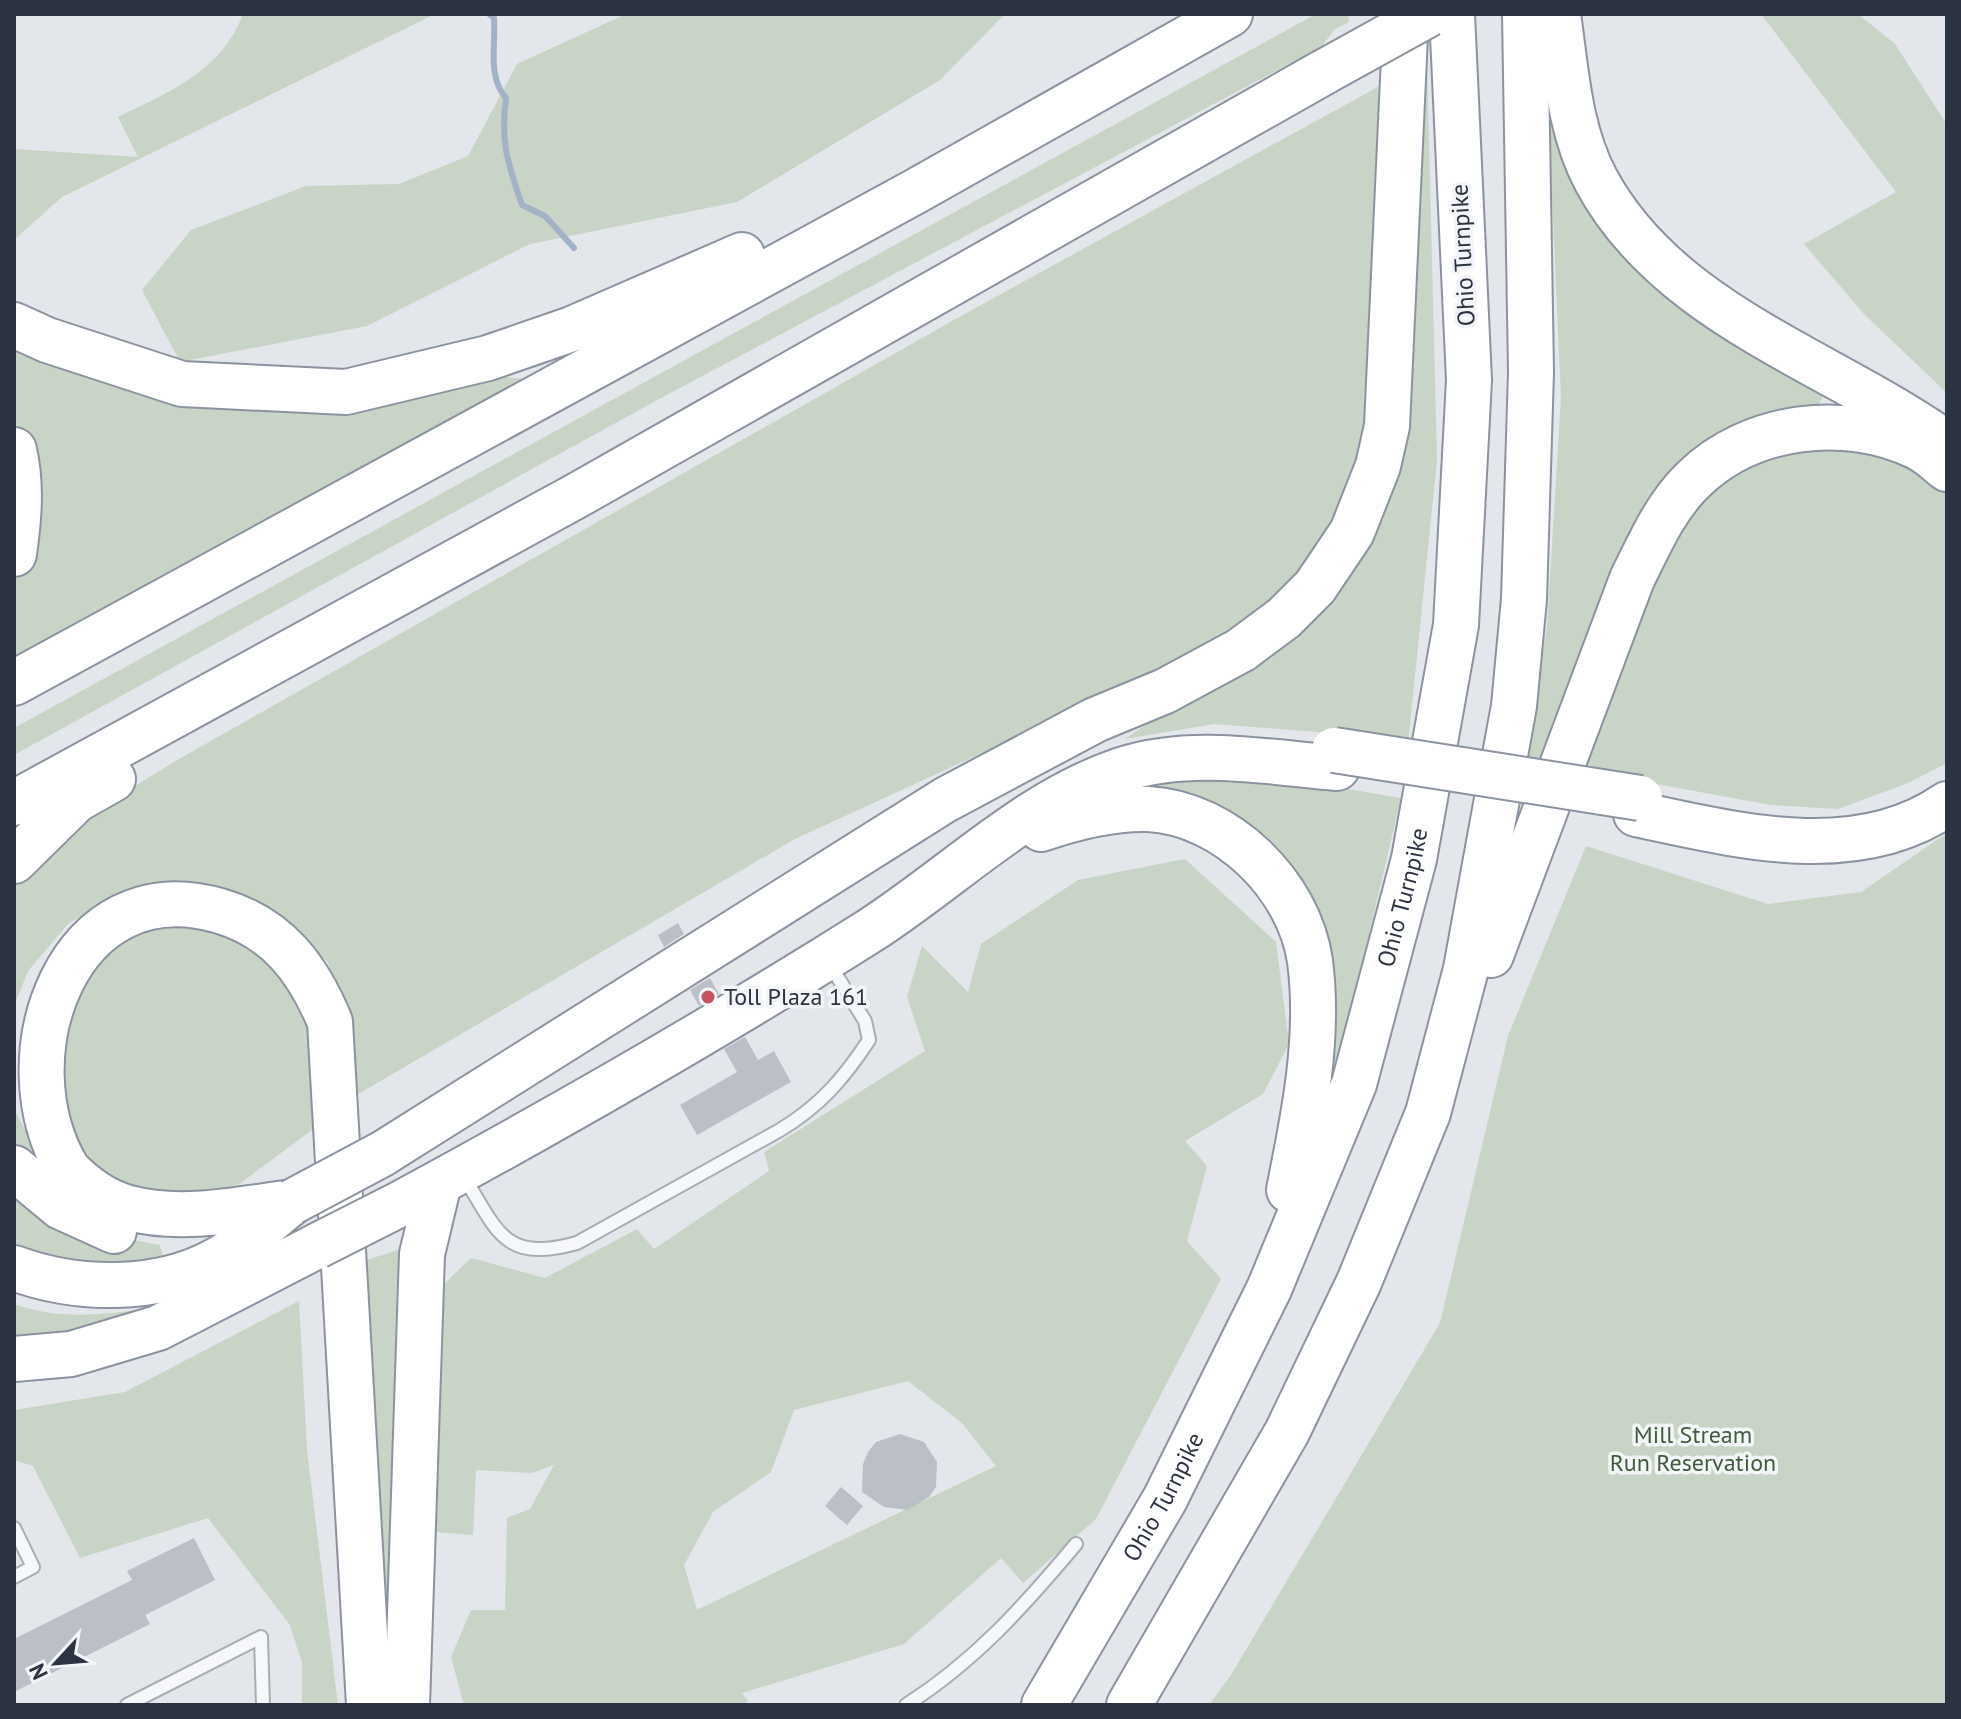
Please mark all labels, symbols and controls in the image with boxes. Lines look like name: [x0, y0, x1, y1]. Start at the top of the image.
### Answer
street label: Ohio Turnpike: [1443, 183, 1482, 327]
street label: Ohio Turnpike: [1370, 825, 1434, 970]
place label: Toll Plaza 161: [724, 981, 868, 1012]
marker: Toll Plaza 161: [699, 988, 717, 1006]
park label: Mill Stream Run Reservation: [1610, 1419, 1776, 1478]
street label: Ohio Turnpike: [1116, 1427, 1211, 1567]
north arrow: [16, 1623, 96, 1703]
text: N: [22, 1659, 54, 1684]

